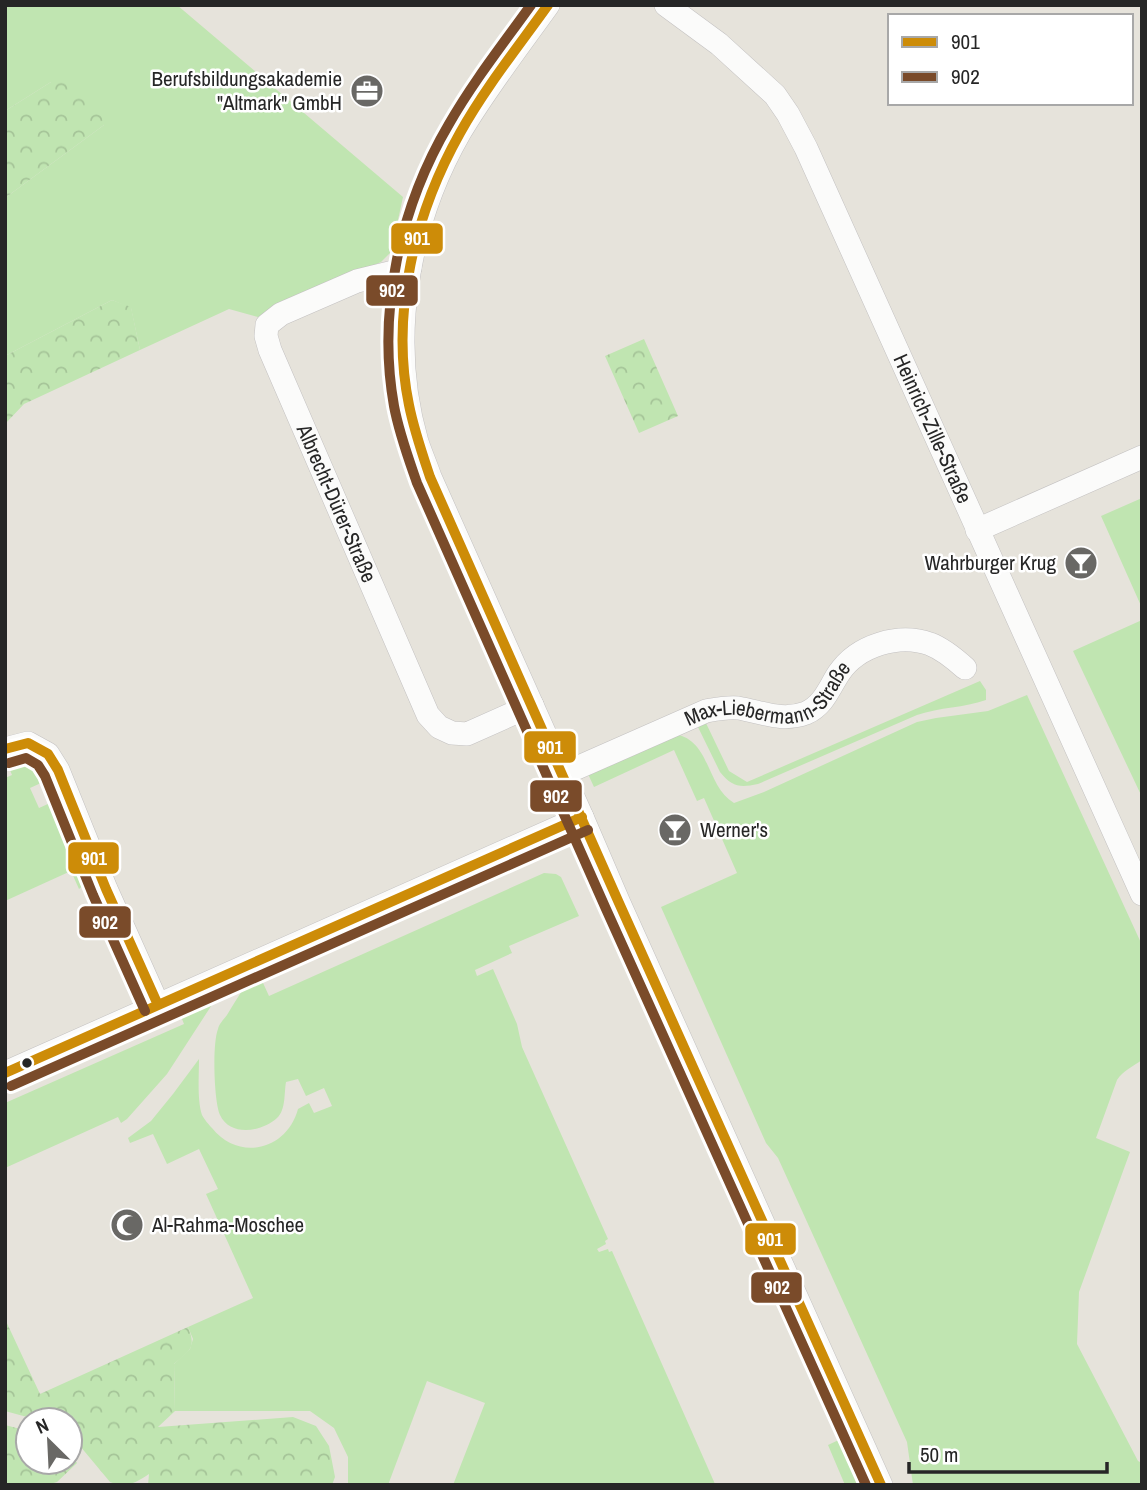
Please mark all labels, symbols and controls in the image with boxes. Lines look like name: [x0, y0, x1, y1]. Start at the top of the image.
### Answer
legend: [888, 14, 1133, 105]
text: 901: [951, 27, 980, 56]
text: 902: [951, 62, 980, 91]
place label: Berufsbildungsakademie "Altmark" GmbH: [152, 64, 342, 117]
office icon: Berufsbildungsakademie "Altmark" GmbH: [348, 72, 386, 110]
line badge: 901: [390, 222, 444, 255]
text: 901: [404, 225, 430, 251]
line badge: 902: [365, 274, 419, 307]
text: 902: [379, 277, 405, 303]
street label: Heinrich-Zille-Straße: [887, 349, 979, 508]
street label: Albrecht-Dürer-Straße: [290, 419, 384, 587]
bar icon: Wahrburger Krug: [1062, 544, 1100, 582]
place label: Wahrburger Krug: [925, 548, 1056, 577]
street label: Max-Liebermann-Straße: [680, 655, 857, 733]
line badge: 901: [523, 730, 577, 764]
text: 901: [537, 734, 563, 760]
line badge: 902: [529, 779, 583, 813]
text: 902: [543, 783, 569, 809]
bar icon: Werner's: [656, 811, 694, 849]
place label: Werner's: [700, 815, 768, 844]
line badge: 901: [67, 841, 120, 875]
text: 901: [81, 845, 107, 871]
line badge: 902: [78, 905, 132, 939]
text: 902: [92, 909, 118, 935]
unlabelled marker: [20, 1056, 34, 1070]
mosque icon: Al-Rahma-Moschee: [108, 1206, 146, 1244]
place label: Al-Rahma-Moschee: [151, 1210, 304, 1239]
line badge: 901: [744, 1222, 797, 1256]
text: 901: [757, 1226, 783, 1252]
line badge: 902: [750, 1271, 803, 1304]
text: 902: [764, 1274, 790, 1300]
north arrow: [14, 1406, 84, 1476]
text: N: [32, 1411, 53, 1440]
scale bar: [909, 1430, 1107, 1474]
text: 50 m: [920, 1440, 958, 1469]

